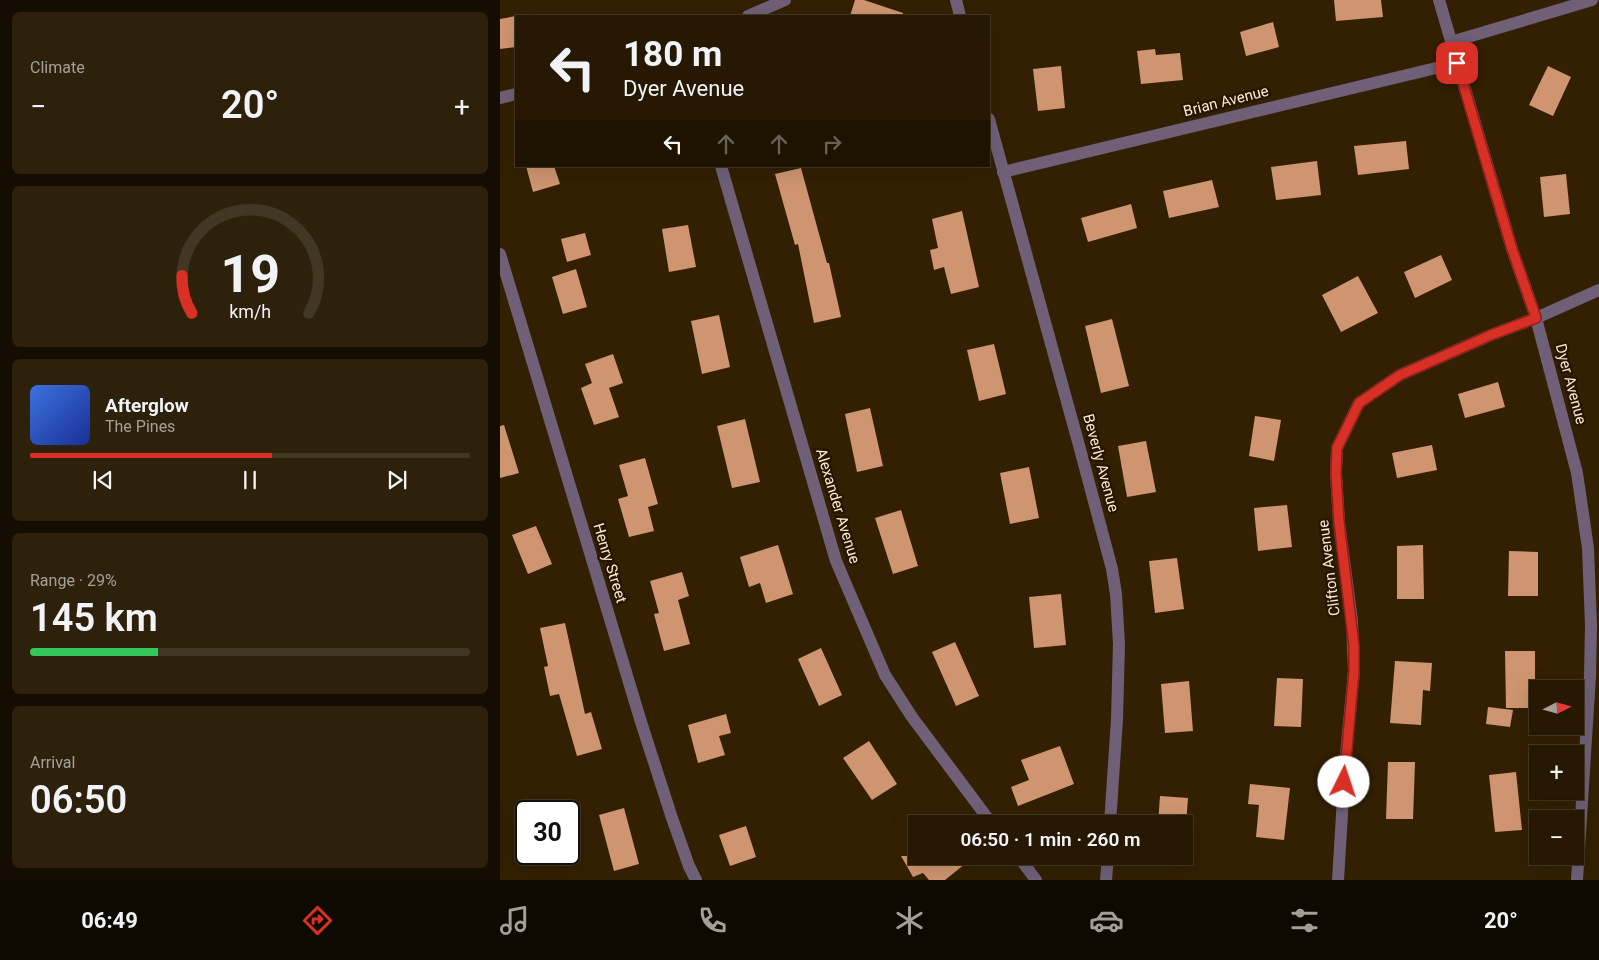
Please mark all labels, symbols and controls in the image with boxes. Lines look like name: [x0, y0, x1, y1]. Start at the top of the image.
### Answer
text: 180 m: [623, 34, 722, 75]
icon: left: [540, 35, 605, 100]
pin: [1436, 42, 1478, 84]
icon: arrive: [1443, 49, 1471, 77]
text: Climate: [30, 58, 85, 77]
text: Dyer Avenue: [623, 76, 744, 101]
street label: Brian Avenue: [1181, 82, 1271, 120]
text: 20°: [221, 83, 279, 127]
text: −: [30, 90, 46, 123]
text: +: [454, 90, 470, 123]
icon: left: [659, 130, 687, 158]
icon: ahead: [712, 130, 740, 158]
icon: ahead: [765, 130, 793, 158]
icon: right: [818, 130, 846, 158]
text: 19: [220, 244, 280, 305]
text: km/h: [229, 301, 271, 322]
street label: Dyer Avenue: [1552, 342, 1590, 426]
text: Afterglow: [105, 394, 189, 417]
street label: Beverly Avenue: [1079, 412, 1123, 514]
text: The Pines: [105, 417, 175, 436]
street label: Alexander Avenue: [812, 446, 864, 566]
icon: previous: [89, 466, 117, 494]
icon: pause: [236, 466, 264, 494]
icon: next: [383, 466, 411, 494]
street label: Clifton Avenue: [1314, 519, 1344, 617]
street label: Henry Street: [589, 521, 631, 605]
text: Range · 29%: [30, 571, 117, 590]
text: 145 km: [30, 596, 158, 640]
north arrow: [1529, 680, 1584, 735]
map controls: [1529, 680, 1584, 865]
button: +: [1529, 745, 1584, 800]
text: Arrival: [30, 753, 75, 772]
position arrow: [1317, 755, 1369, 807]
text: 06:50: [30, 778, 127, 822]
speed limit sign: 30: [515, 800, 580, 865]
button: −: [1529, 810, 1584, 865]
text: 06:50 · 1 min · 260 m: [960, 828, 1141, 851]
icon: directions: [300, 903, 335, 938]
icon: music: [497, 903, 532, 938]
icon: phone: [695, 903, 730, 938]
icon: climate: [892, 903, 927, 938]
icon: car: [1089, 903, 1124, 938]
icon: filters: [1287, 903, 1322, 938]
text: 06:49: [81, 908, 138, 933]
text: 20°: [1484, 908, 1518, 933]

